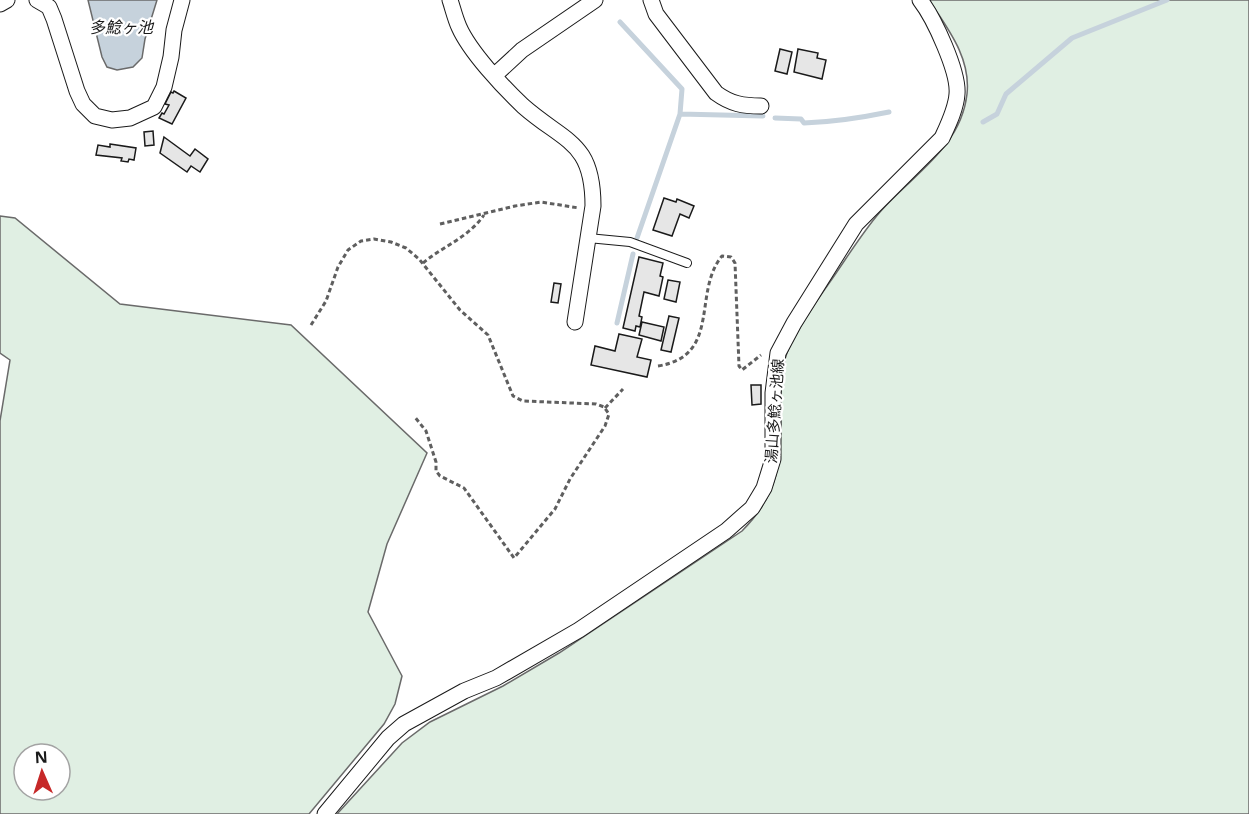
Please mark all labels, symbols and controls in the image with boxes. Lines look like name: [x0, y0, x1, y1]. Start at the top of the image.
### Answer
water label: 多鯰ヶ池: [89, 16, 155, 38]
street label: 湯山多鯰ヶ池線: [760, 358, 788, 464]
north arrow: [12, 742, 72, 802]
text: N: [34, 746, 48, 768]

